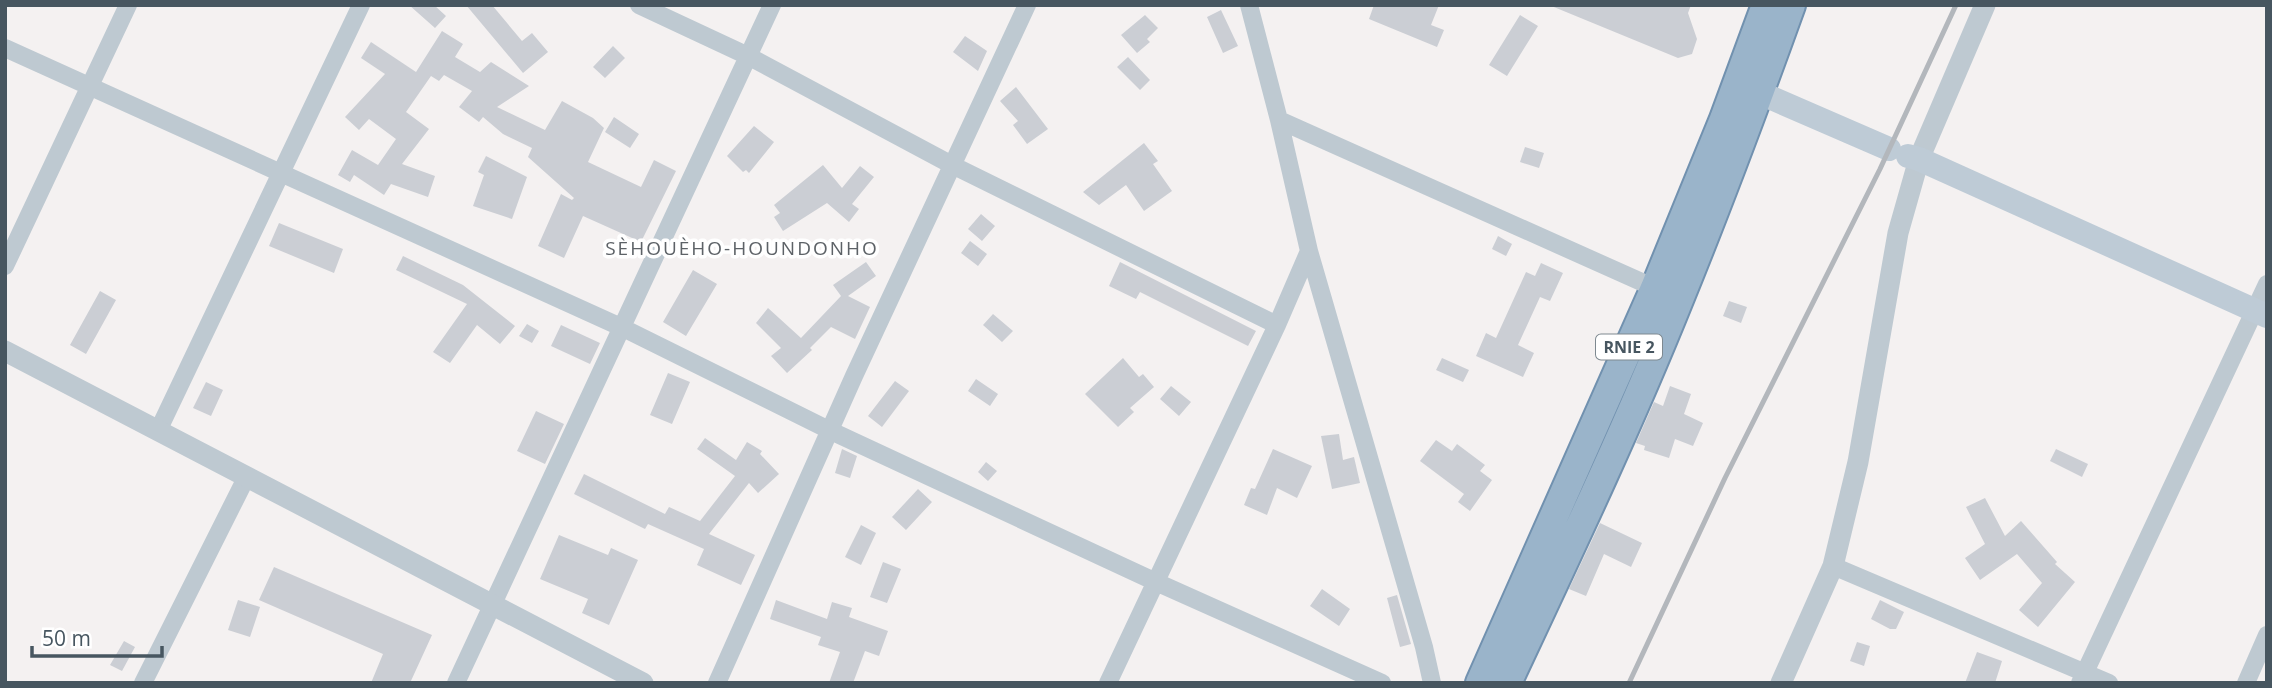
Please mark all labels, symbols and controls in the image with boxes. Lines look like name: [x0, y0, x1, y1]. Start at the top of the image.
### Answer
district label: SÈHOUÈHO-HOUNDONHO: [605, 235, 879, 261]
road number: RNIE 2: [1596, 334, 1662, 360]
scale bar: [32, 614, 161, 658]
text: 50 m: [42, 624, 91, 652]

